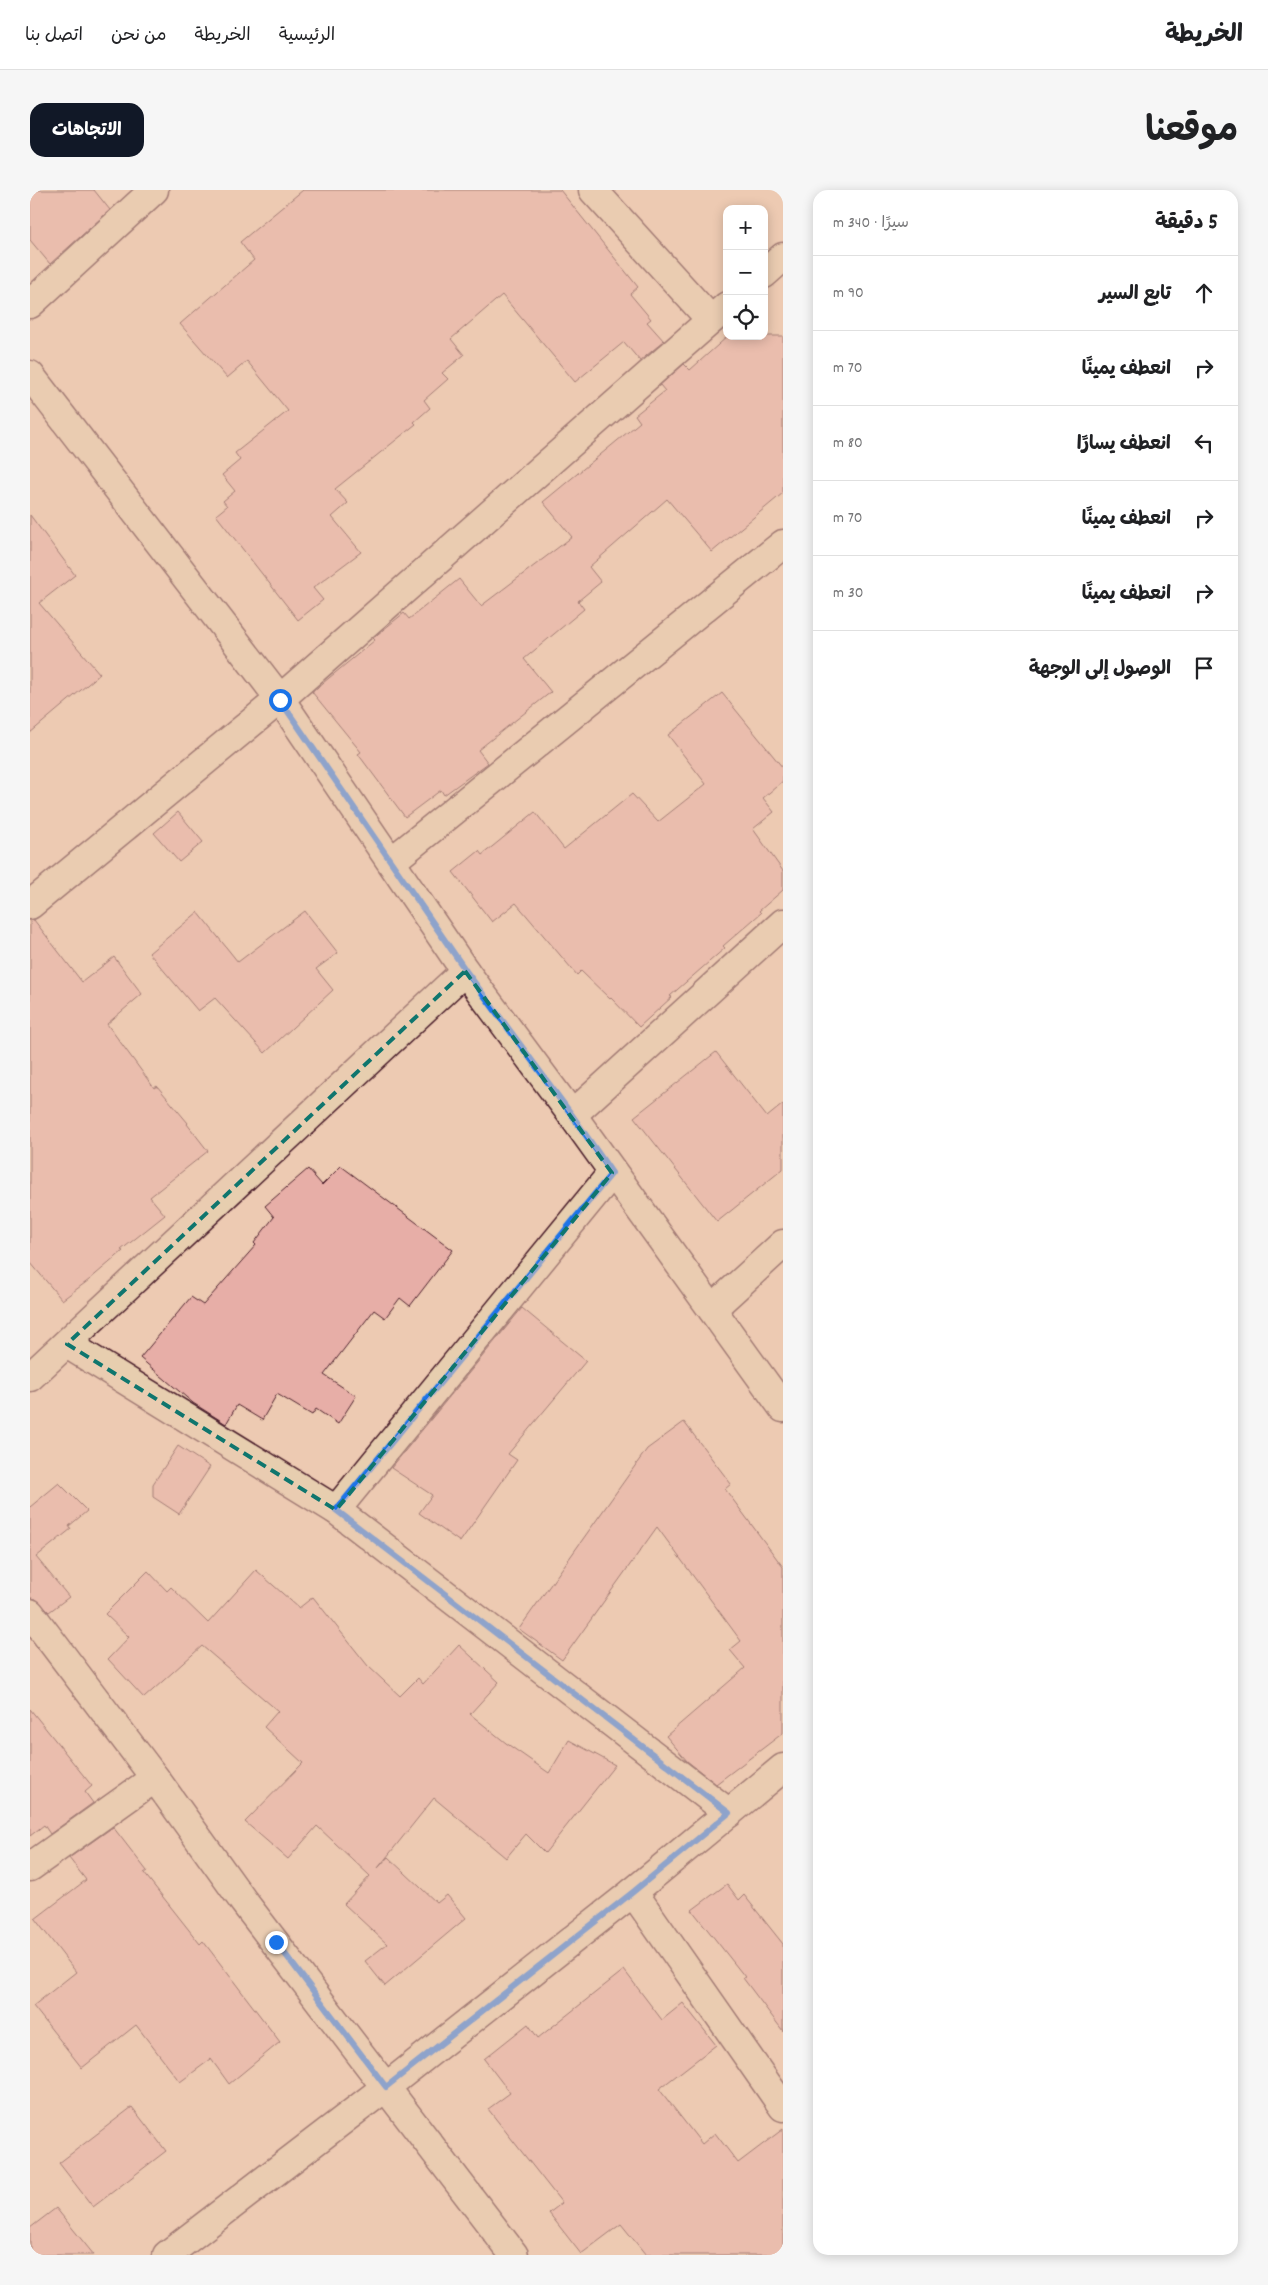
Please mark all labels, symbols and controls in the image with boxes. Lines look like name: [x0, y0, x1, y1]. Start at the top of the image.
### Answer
text: الخريطة: [1165, 19, 1243, 53]
text: اتصل بنا: [25, 24, 83, 49]
text: من نحن: [111, 24, 167, 49]
text: الخريطة: [195, 24, 251, 49]
text: الرئيسية: [279, 24, 335, 49]
button: الاتجاهات: [30, 103, 144, 157]
text: موقعنا: [1145, 108, 1238, 158]
map controls: [723, 205, 768, 340]
button: +: [723, 205, 768, 250]
text: 5 دقيقة: [1155, 209, 1218, 239]
text: سيرًا · 340 m: [833, 212, 909, 235]
button: −: [723, 250, 768, 295]
icon: ahead: [1190, 279, 1218, 307]
text: 90 m: [833, 282, 864, 305]
text: تابع السير: [1099, 282, 1171, 309]
button: locate: [723, 295, 768, 340]
icon: right: [1190, 354, 1218, 382]
text: 70 m: [833, 357, 863, 380]
text: انعطف يمينًا: [1082, 357, 1171, 384]
icon: left: [1190, 429, 1218, 457]
text: 80 m: [833, 432, 863, 455]
text: انعطف يسارًا: [1077, 432, 1171, 459]
icon: right: [1190, 504, 1218, 532]
text: 70 m: [833, 507, 863, 530]
text: انعطف يمينًا: [1082, 507, 1171, 534]
icon: right: [1190, 579, 1218, 607]
text: 30 m: [833, 582, 864, 605]
text: انعطف يمينًا: [1082, 582, 1171, 609]
icon: arrive: [1190, 654, 1218, 682]
text: الوصول إلى الوجهة: [1029, 657, 1171, 684]
route start: [269, 689, 292, 712]
route end: [265, 1931, 288, 1954]

